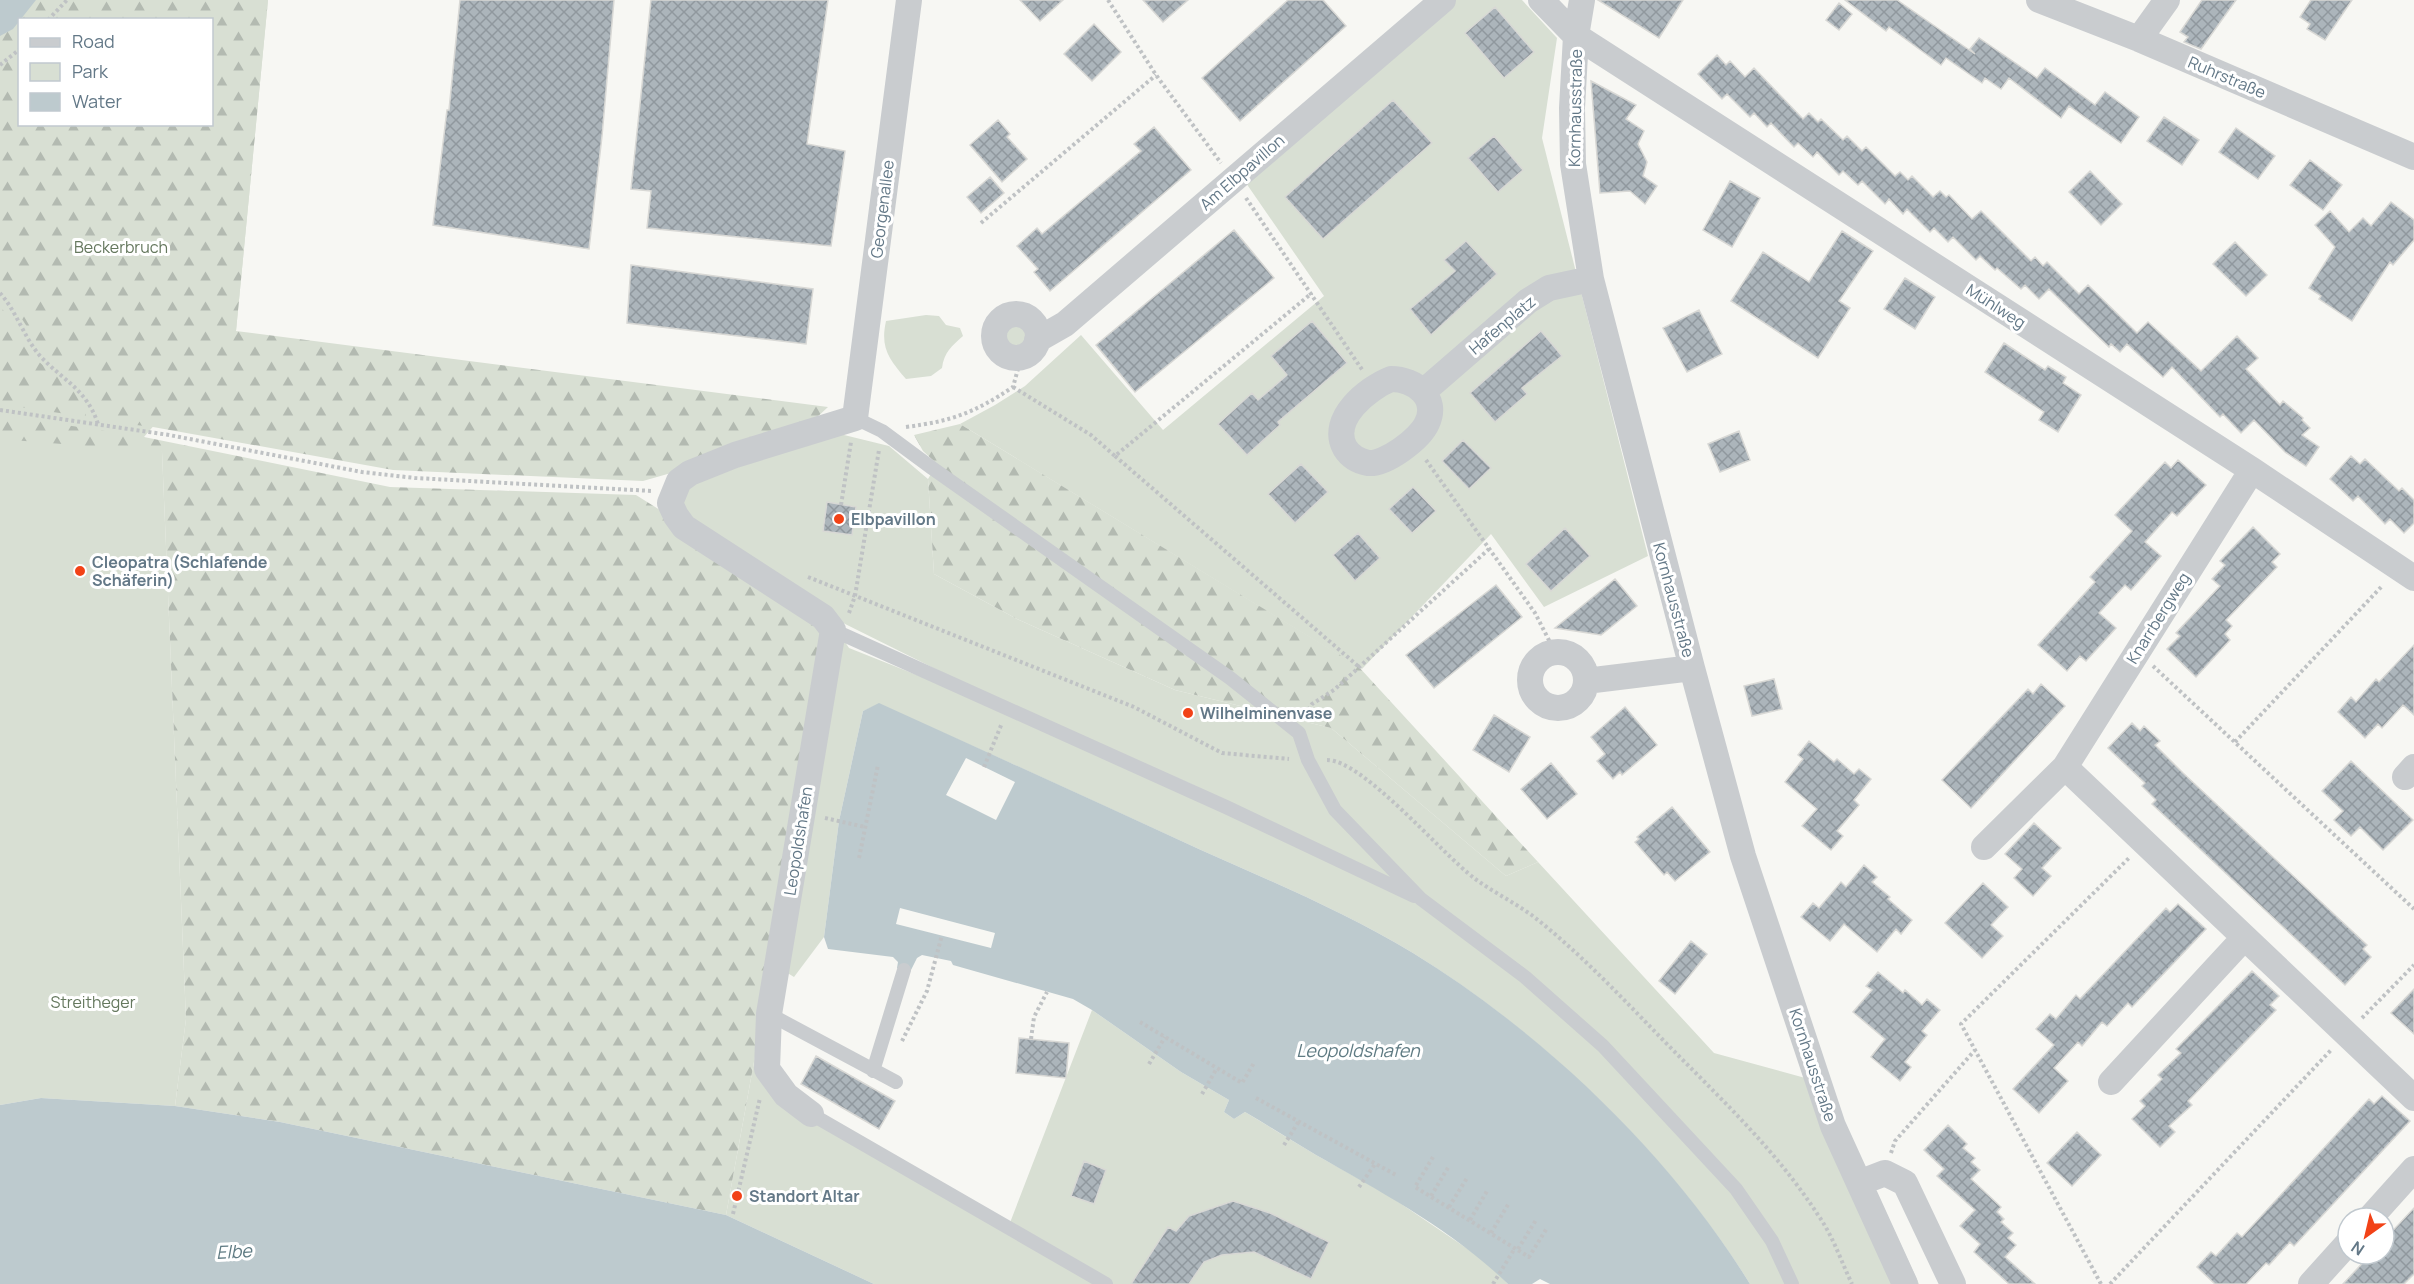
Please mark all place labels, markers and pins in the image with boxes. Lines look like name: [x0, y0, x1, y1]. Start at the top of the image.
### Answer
place label: Elbpavillon: [851, 508, 936, 530]
marker: Elbpavillon: [832, 512, 846, 526]
place label: Cleopatra (Schlafende Schäferin): [92, 551, 268, 591]
marker: Cleopatra (Schlafende Schäferin): [73, 564, 87, 578]
place label: Wilhelminenvase: [1200, 702, 1333, 724]
marker: Wilhelminenvase: [1181, 706, 1195, 720]
place label: Standort Altar: [749, 1185, 860, 1207]
marker: Standort Altar: [730, 1189, 744, 1203]

